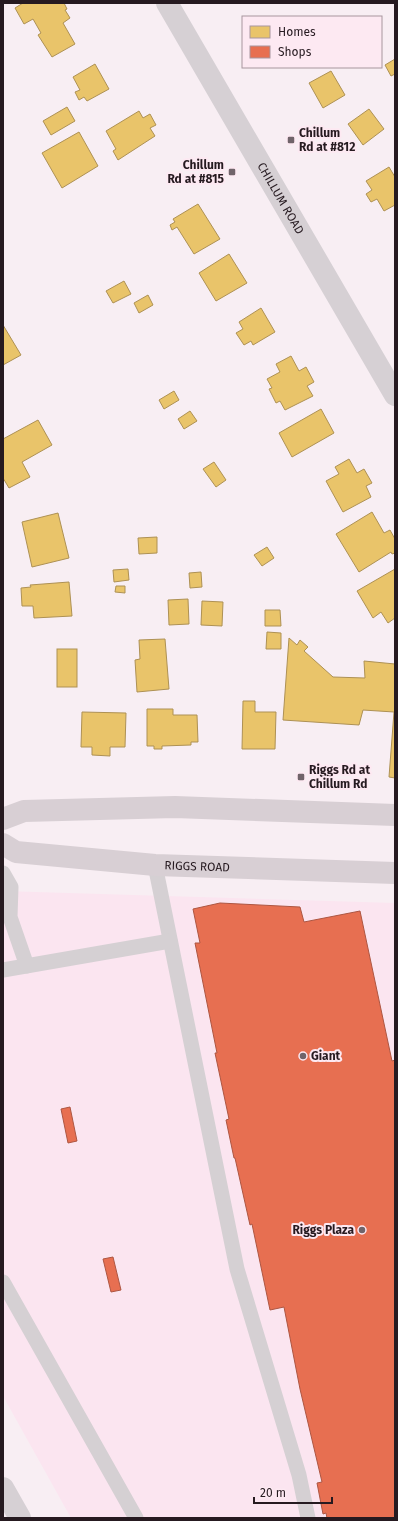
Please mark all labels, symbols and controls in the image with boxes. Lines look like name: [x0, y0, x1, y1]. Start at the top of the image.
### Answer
legend: [242, 16, 382, 68]
text: Homes: [278, 25, 316, 39]
text: Shops: [278, 45, 312, 59]
place label: Chillum Rd at #812: [299, 126, 355, 154]
marker: Chillum Rd at #812: [286, 135, 296, 145]
place label: Chillum Rd at #815: [167, 158, 225, 186]
street label: CHILLUM ROAD: [254, 160, 307, 237]
marker: Chillum Rd at #815: [227, 167, 237, 177]
place label: Riggs Rd at Chillum Rd: [309, 763, 370, 791]
marker: Riggs Rd at Chillum Rd: [296, 772, 306, 782]
street label: RIGGS ROAD: [164, 858, 230, 875]
place label: Giant: [311, 1049, 341, 1063]
marker: Giant: [298, 1051, 308, 1061]
place label: Riggs Plaza: [292, 1223, 354, 1237]
marker: Riggs Plaza: [357, 1225, 367, 1235]
scale bar: [254, 1479, 332, 1505]
text: 20 m: [260, 1486, 286, 1500]

